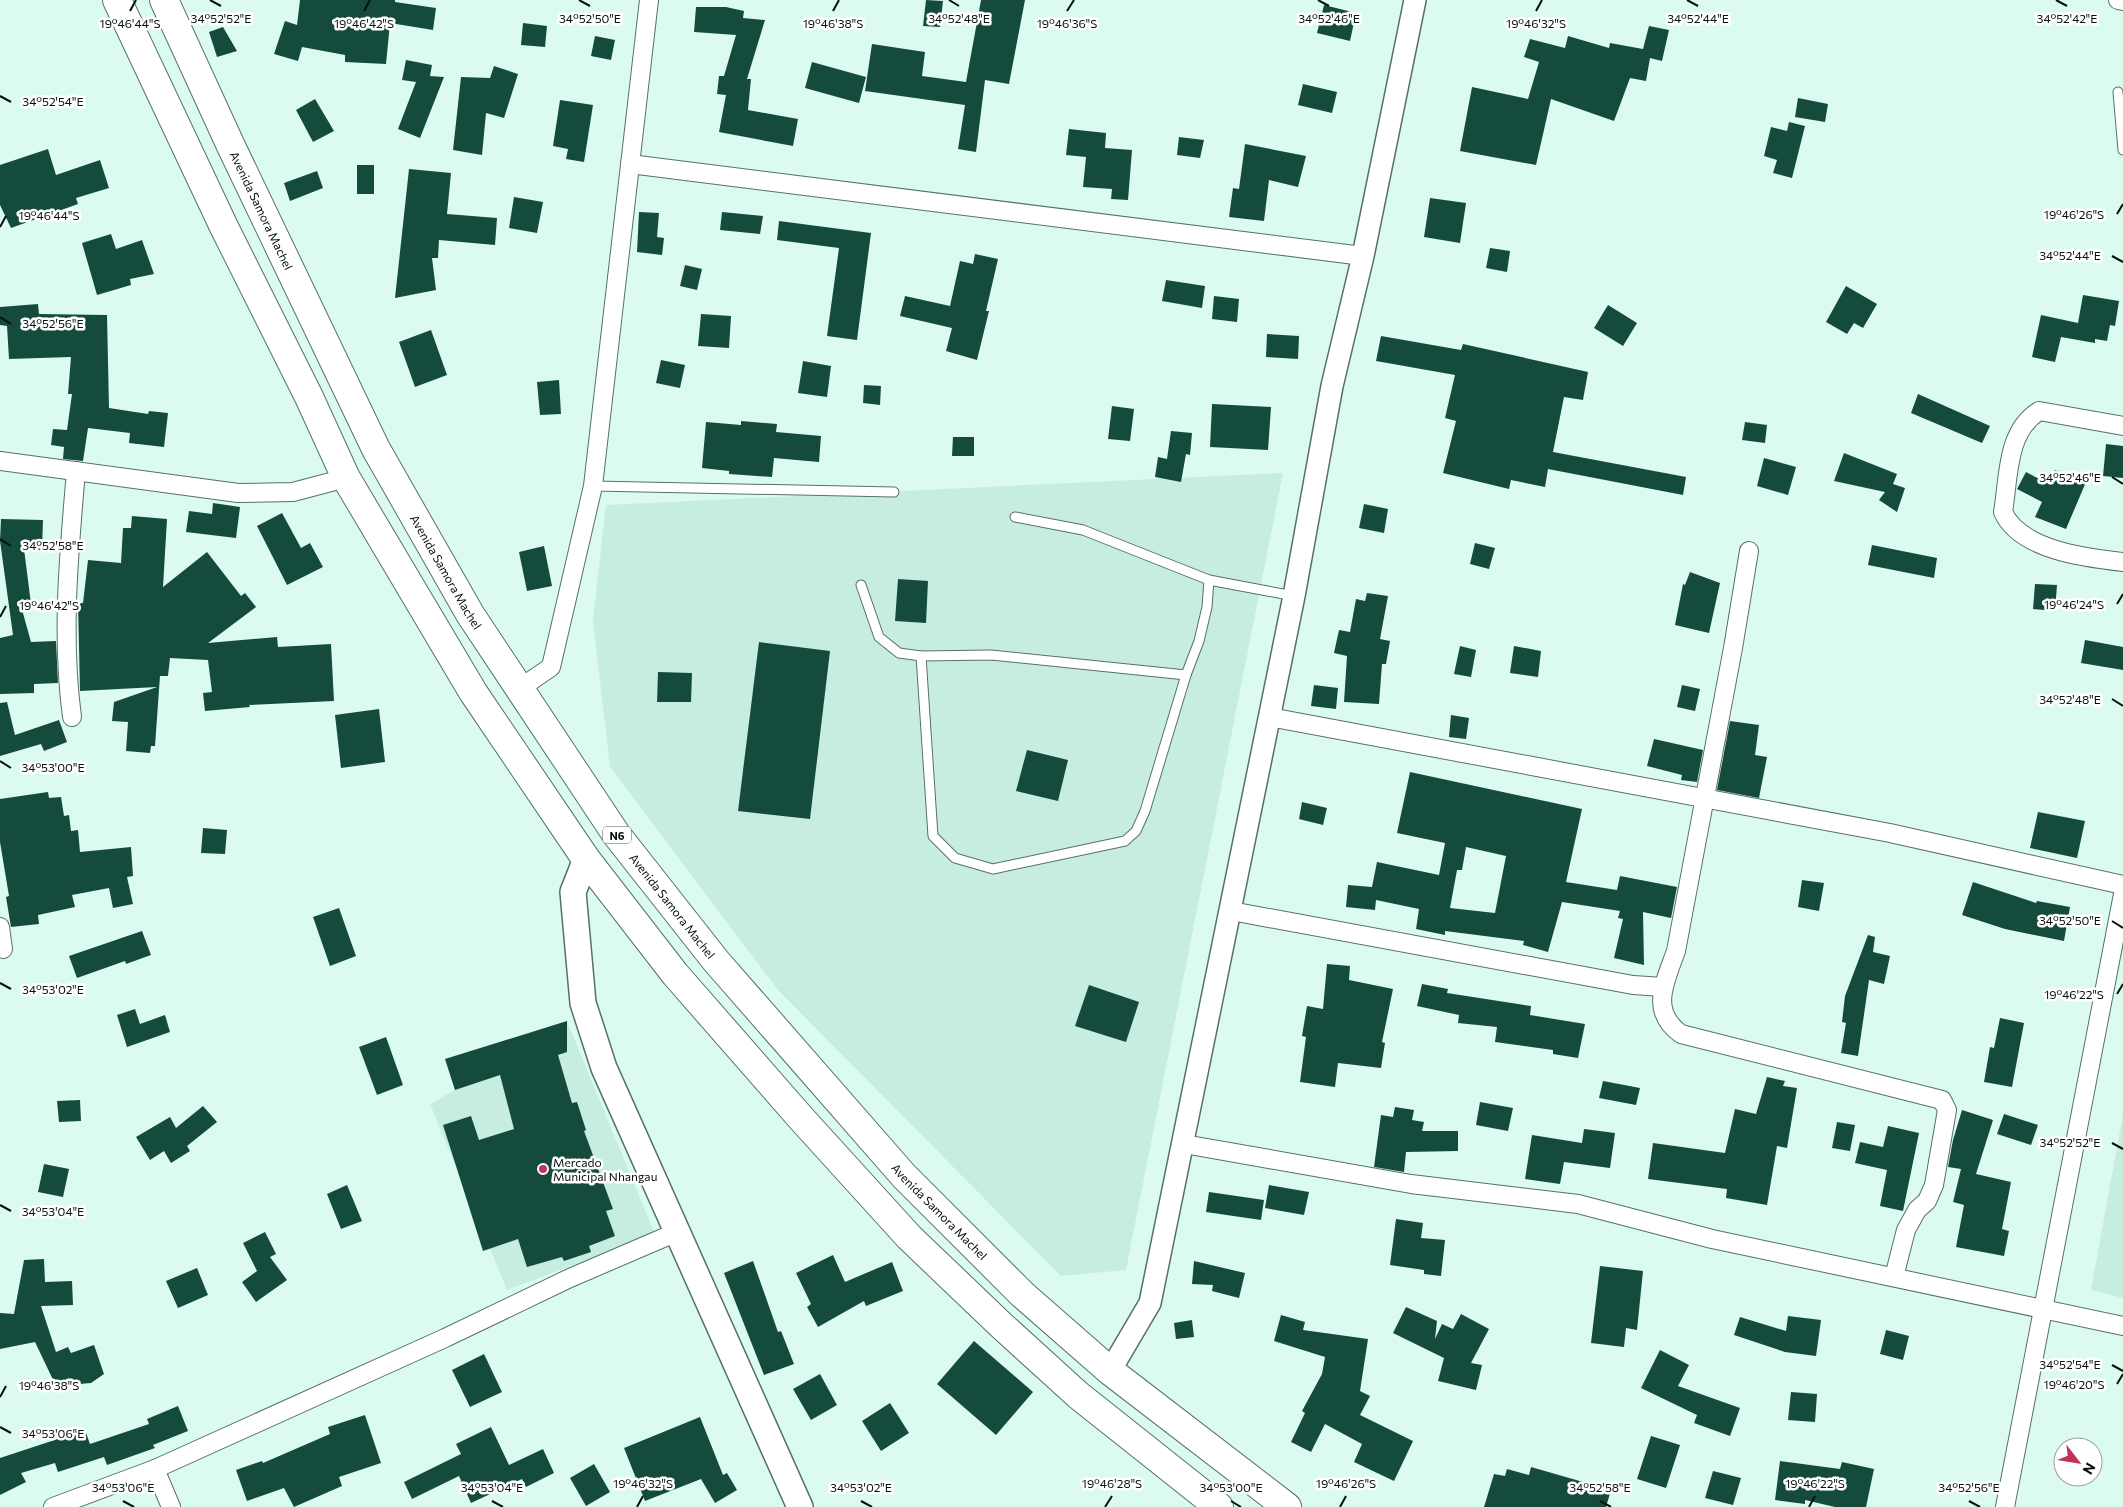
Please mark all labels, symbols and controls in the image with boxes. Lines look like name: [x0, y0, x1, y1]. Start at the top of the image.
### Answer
text: 34°52'52"E: [191, 11, 251, 25]
text: 34°52'50"E: [559, 11, 621, 25]
text: 34°52'48"E: [928, 11, 990, 25]
text: 34°52'46"E: [1298, 11, 1360, 25]
text: 34°52'44"E: [1667, 11, 1729, 25]
text: 34°52'42"E: [2037, 11, 2097, 25]
text: 19°46'44"S: [100, 16, 160, 30]
text: 19°46'42"S: [334, 16, 394, 30]
text: 19°46'38"S: [803, 16, 863, 30]
text: 19°46'36"S: [1037, 16, 1097, 30]
text: 19°46'32"S: [1506, 16, 1566, 30]
text: 34°52'54"E: [22, 94, 84, 108]
street label: Avenida Samora Machel: [227, 149, 296, 272]
text: 19°46'26"S: [2044, 207, 2104, 221]
text: 19°46'44"S: [19, 208, 79, 222]
text: 34°52'44"E: [2039, 248, 2101, 262]
text: 34°52'56"E: [22, 316, 84, 330]
text: 34°52'46"E: [2039, 470, 2101, 484]
street label: Avenida Samora Machel: [408, 512, 485, 632]
text: 34°52'58"E: [22, 538, 84, 552]
text: 19°46'24"S: [2044, 597, 2104, 611]
text: 19°46'42"S: [19, 598, 79, 612]
text: 34°52'48"E: [2039, 692, 2101, 706]
text: 34°53'00"E: [21, 760, 85, 774]
road number: N6: [603, 826, 631, 844]
street label: Avenida Samora Machel: [627, 851, 718, 961]
text: 34°52'50"E: [2039, 913, 2101, 927]
text: 34°53'02"E: [22, 982, 84, 996]
text: 19°46'22"S: [2044, 987, 2104, 1001]
text: 34°52'52"E: [2040, 1135, 2100, 1149]
place label: Mercado Municipal Nhangau: [553, 1155, 657, 1183]
street label: Avenida Samora Machel: [889, 1160, 990, 1262]
marker: Mercado Municipal Nhangau: [537, 1163, 549, 1175]
text: 34°53'04"E: [22, 1204, 84, 1218]
text: 34°52'54"E: [2039, 1357, 2101, 1371]
text: 19°46'20"S: [2044, 1377, 2104, 1391]
text: 19°46'38"S: [19, 1378, 79, 1392]
text: 34°53'06"E: [22, 1426, 84, 1440]
north arrow: [2053, 1437, 2103, 1487]
text: N: [2080, 1460, 2100, 1478]
text: 19°46'32"S: [613, 1476, 673, 1490]
text: 19°46'28"S: [1082, 1476, 1142, 1490]
text: 19°46'26"S: [1316, 1476, 1376, 1490]
text: 19°46'22"S: [1785, 1476, 1845, 1490]
text: 34°53'06"E: [92, 1480, 154, 1494]
text: 34°53'04"E: [461, 1480, 523, 1494]
text: 34°53'02"E: [830, 1480, 892, 1494]
text: 34°53'00"E: [1199, 1480, 1263, 1494]
text: 34°52'58"E: [1569, 1480, 1631, 1494]
text: 34°52'56"E: [1938, 1480, 2000, 1494]

